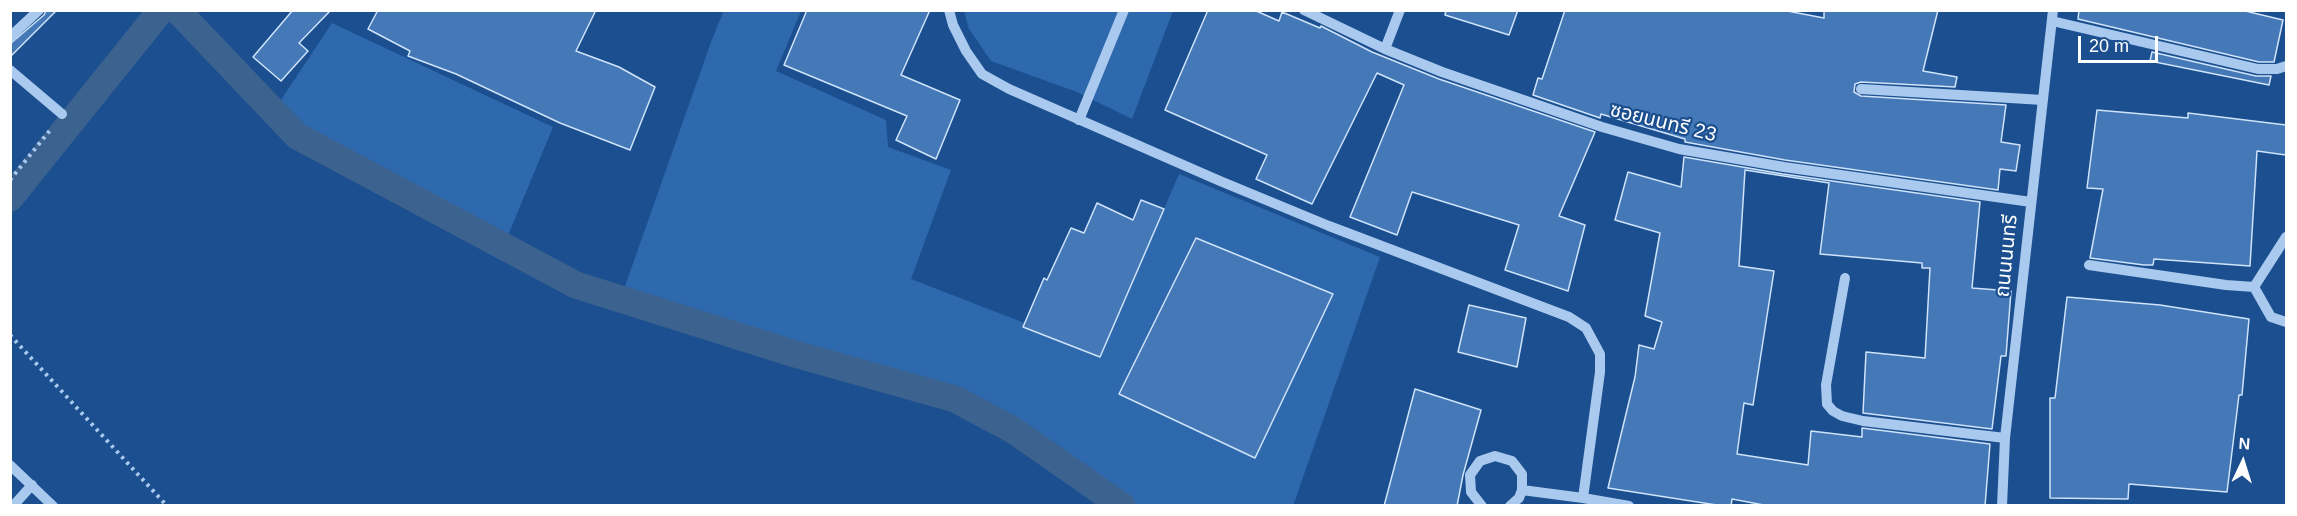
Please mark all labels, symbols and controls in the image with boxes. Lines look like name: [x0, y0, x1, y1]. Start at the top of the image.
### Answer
scale bar: [2081, 24, 2160, 62]
text: 20 m: [2089, 36, 2129, 56]
street label: ซอยนนทรี 23: [1607, 98, 1719, 148]
street label: ถนนนนทรี: [1991, 213, 2023, 299]
north arrow: [2213, 432, 2273, 492]
text: N: [2238, 435, 2251, 452]

